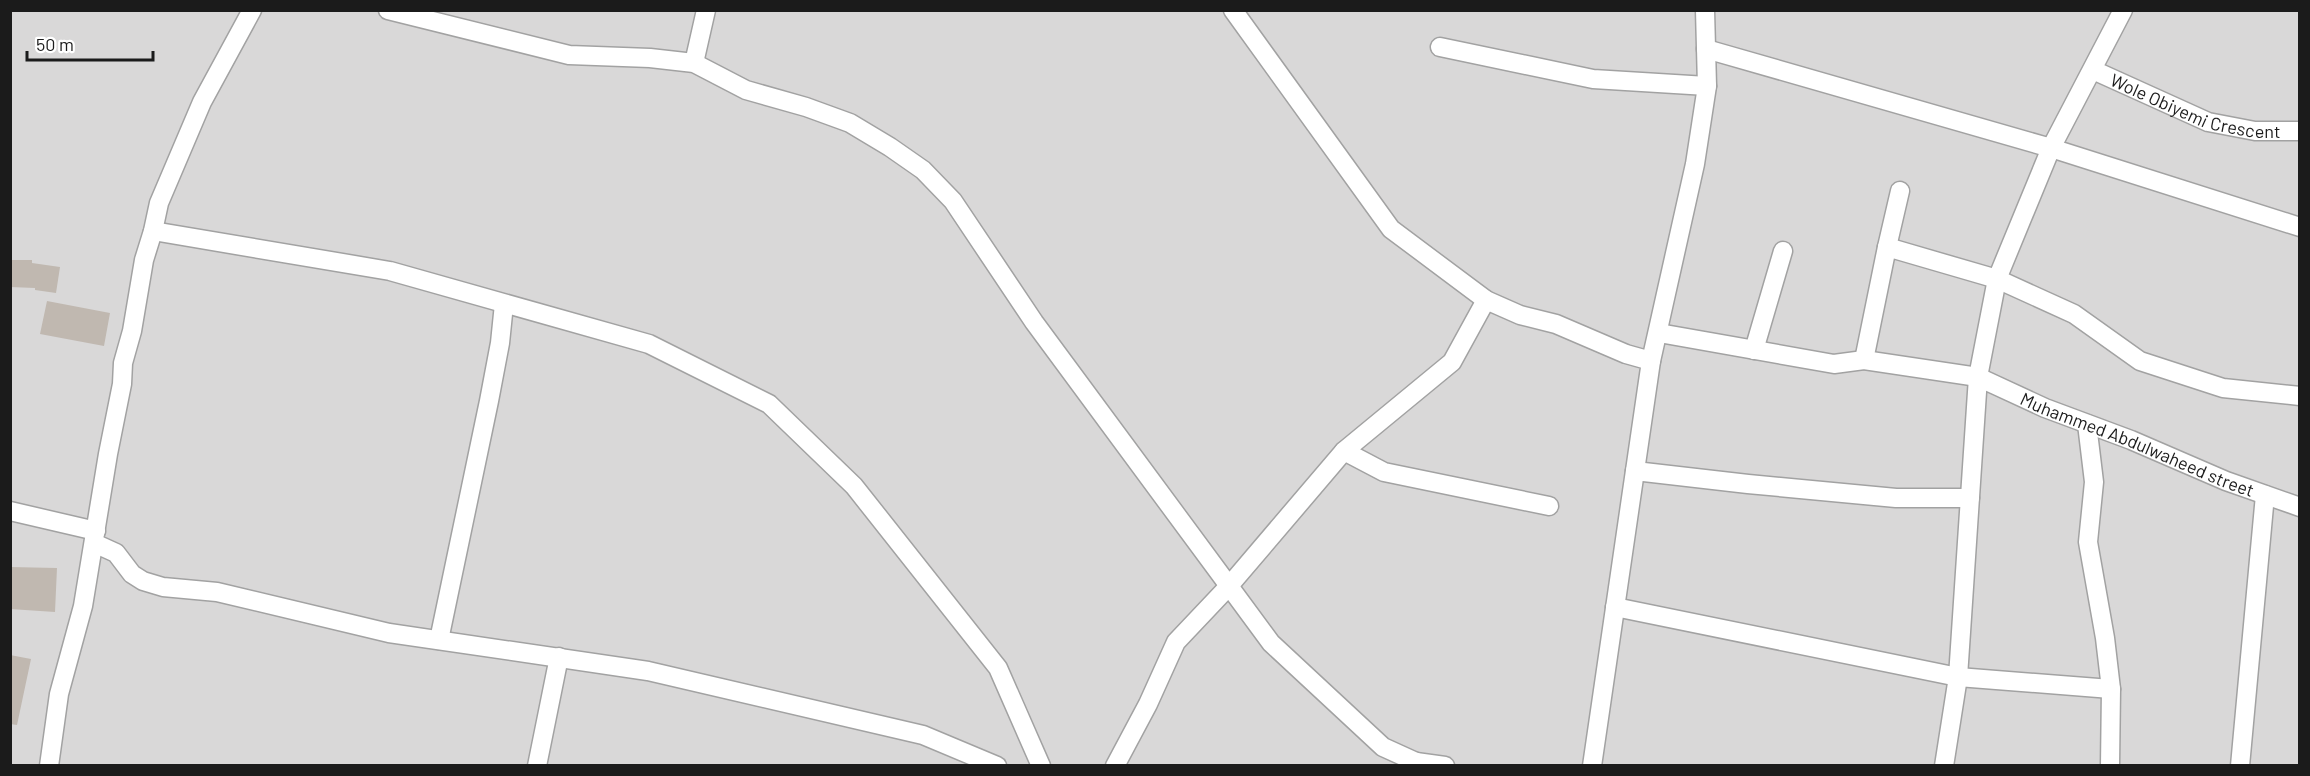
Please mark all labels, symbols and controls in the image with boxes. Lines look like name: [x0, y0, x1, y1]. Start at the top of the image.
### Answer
scale bar: [27, 24, 153, 62]
text: 50 m: [36, 33, 74, 55]
street label: Wole Obiyemi Crescent: [2107, 68, 2281, 142]
street label: Muhammed Abdulwaheed street: [2017, 387, 2257, 501]

